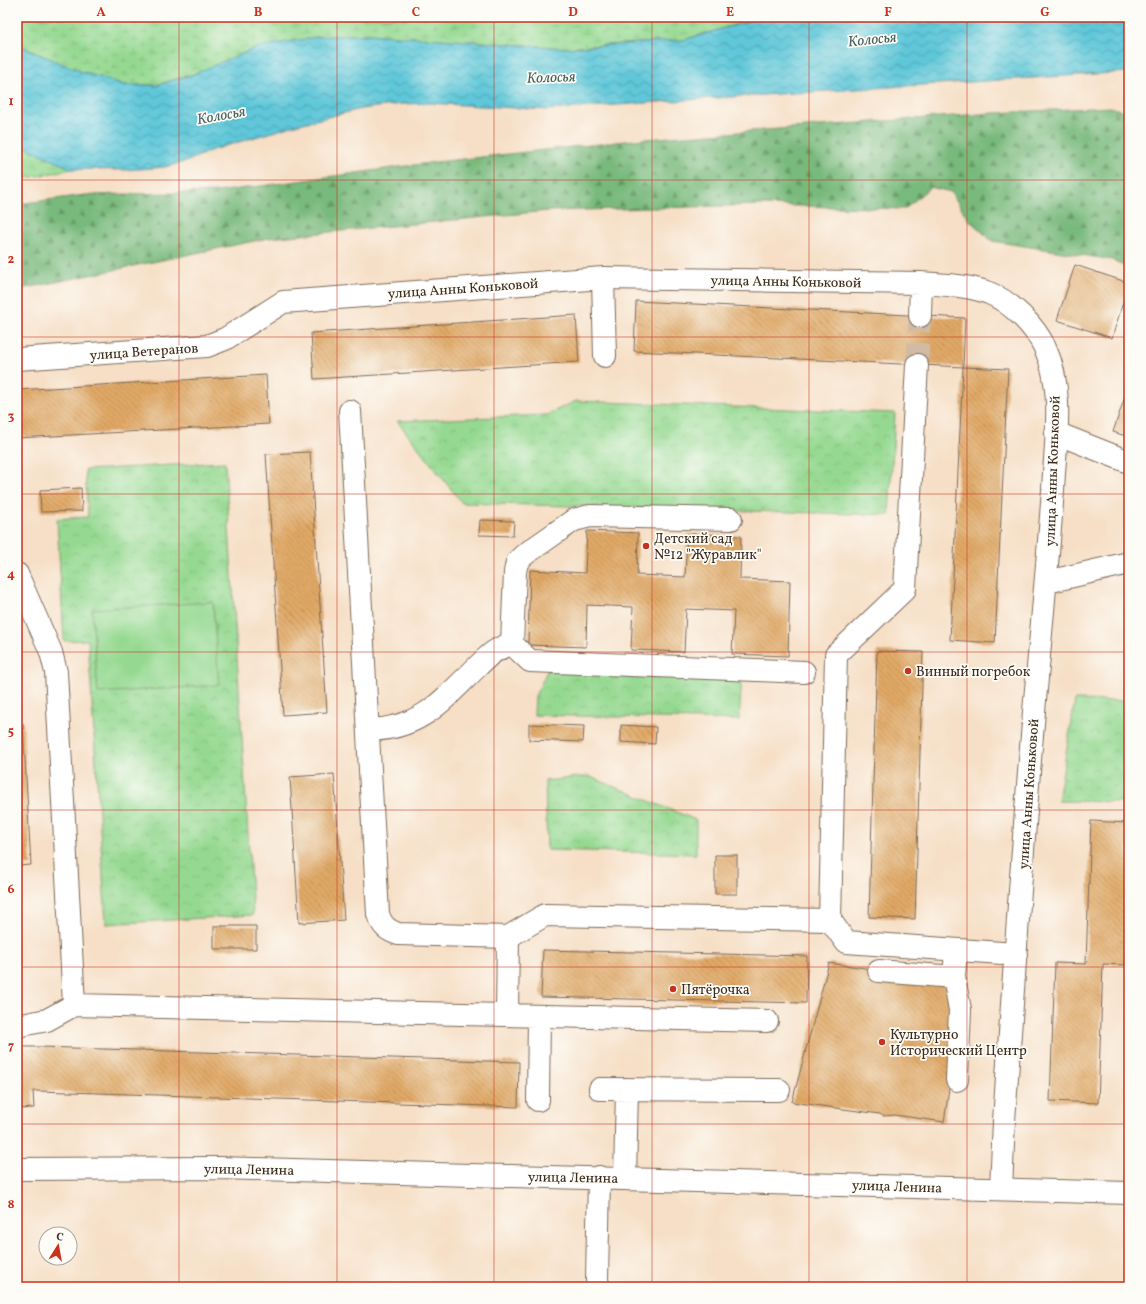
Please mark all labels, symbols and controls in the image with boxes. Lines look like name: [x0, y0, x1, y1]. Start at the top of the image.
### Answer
text: A: [96, 4, 106, 22]
text: B: [254, 4, 263, 22]
text: C: [412, 4, 420, 22]
text: D: [568, 4, 578, 22]
text: E: [726, 4, 734, 22]
text: F: [884, 4, 892, 22]
text: G: [1040, 4, 1050, 22]
water label: Колосья: [847, 27, 898, 53]
water label: Колосья: [526, 67, 576, 90]
text: 1: [8, 93, 14, 111]
water label: Колосья: [195, 102, 247, 131]
text: 2: [8, 251, 15, 269]
street label: улица Анны Коньковой: [710, 272, 862, 293]
street label: улица Анны Коньковой: [387, 275, 539, 304]
street label: улица Ветеранов: [89, 339, 199, 366]
street label: улица Анны Коньковой: [1041, 395, 1066, 547]
text: 3: [8, 408, 15, 426]
place label: Детский сад №12 "Журавлик": [654, 530, 762, 565]
marker: Детский сад №12 "Журавлик": [641, 541, 651, 551]
text: 4: [7, 566, 15, 584]
place label: Винный погребок: [916, 663, 1031, 682]
marker: Винный погребок: [903, 666, 913, 676]
street label: улица Анны Коньковой: [1015, 718, 1044, 870]
text: 5: [8, 723, 14, 741]
text: 6: [7, 881, 15, 899]
place label: Пятёрочка: [681, 981, 750, 1000]
marker: Пятёрочка: [668, 984, 678, 994]
place label: Культурно Исторический Центр: [890, 1026, 1027, 1061]
marker: Культурно Исторический Центр: [877, 1037, 887, 1047]
text: 7: [8, 1038, 14, 1056]
street label: улица Ленина: [204, 1160, 294, 1181]
street label: улица Ленина: [528, 1168, 618, 1189]
street label: улица Ленина: [851, 1176, 942, 1199]
text: 8: [7, 1196, 15, 1214]
north arrow: [38, 1226, 78, 1266]
text: С: [55, 1230, 65, 1246]

